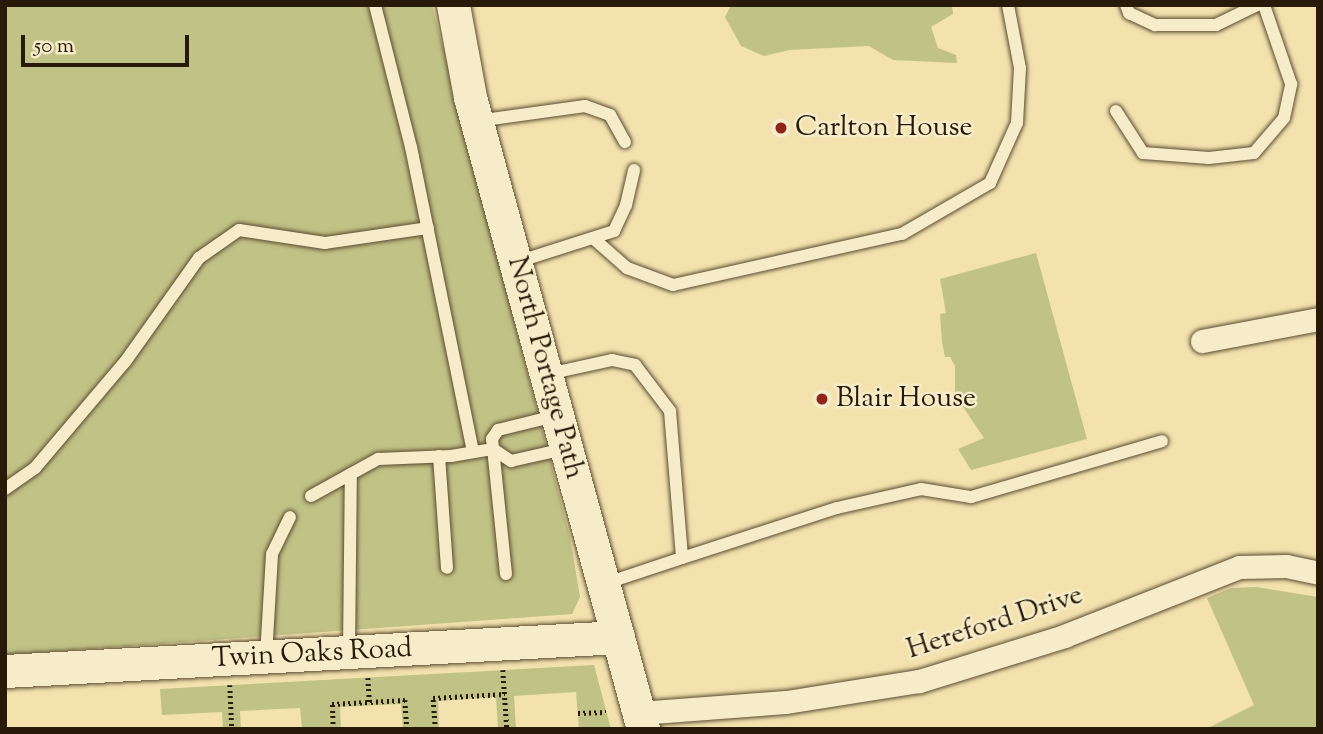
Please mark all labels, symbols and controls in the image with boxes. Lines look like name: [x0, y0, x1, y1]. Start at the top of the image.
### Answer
scale bar: [24, 21, 192, 65]
text: 50 m: [34, 32, 74, 62]
place label: Carlton House: [795, 111, 973, 145]
marker: Carlton House: [773, 120, 789, 136]
street label: North Portage Path: [499, 253, 591, 483]
place label: Blair House: [836, 382, 976, 416]
marker: Blair House: [814, 391, 830, 407]
street label: Hereford Drive: [903, 579, 1087, 667]
street label: Twin Oaks Road: [211, 632, 413, 676]

